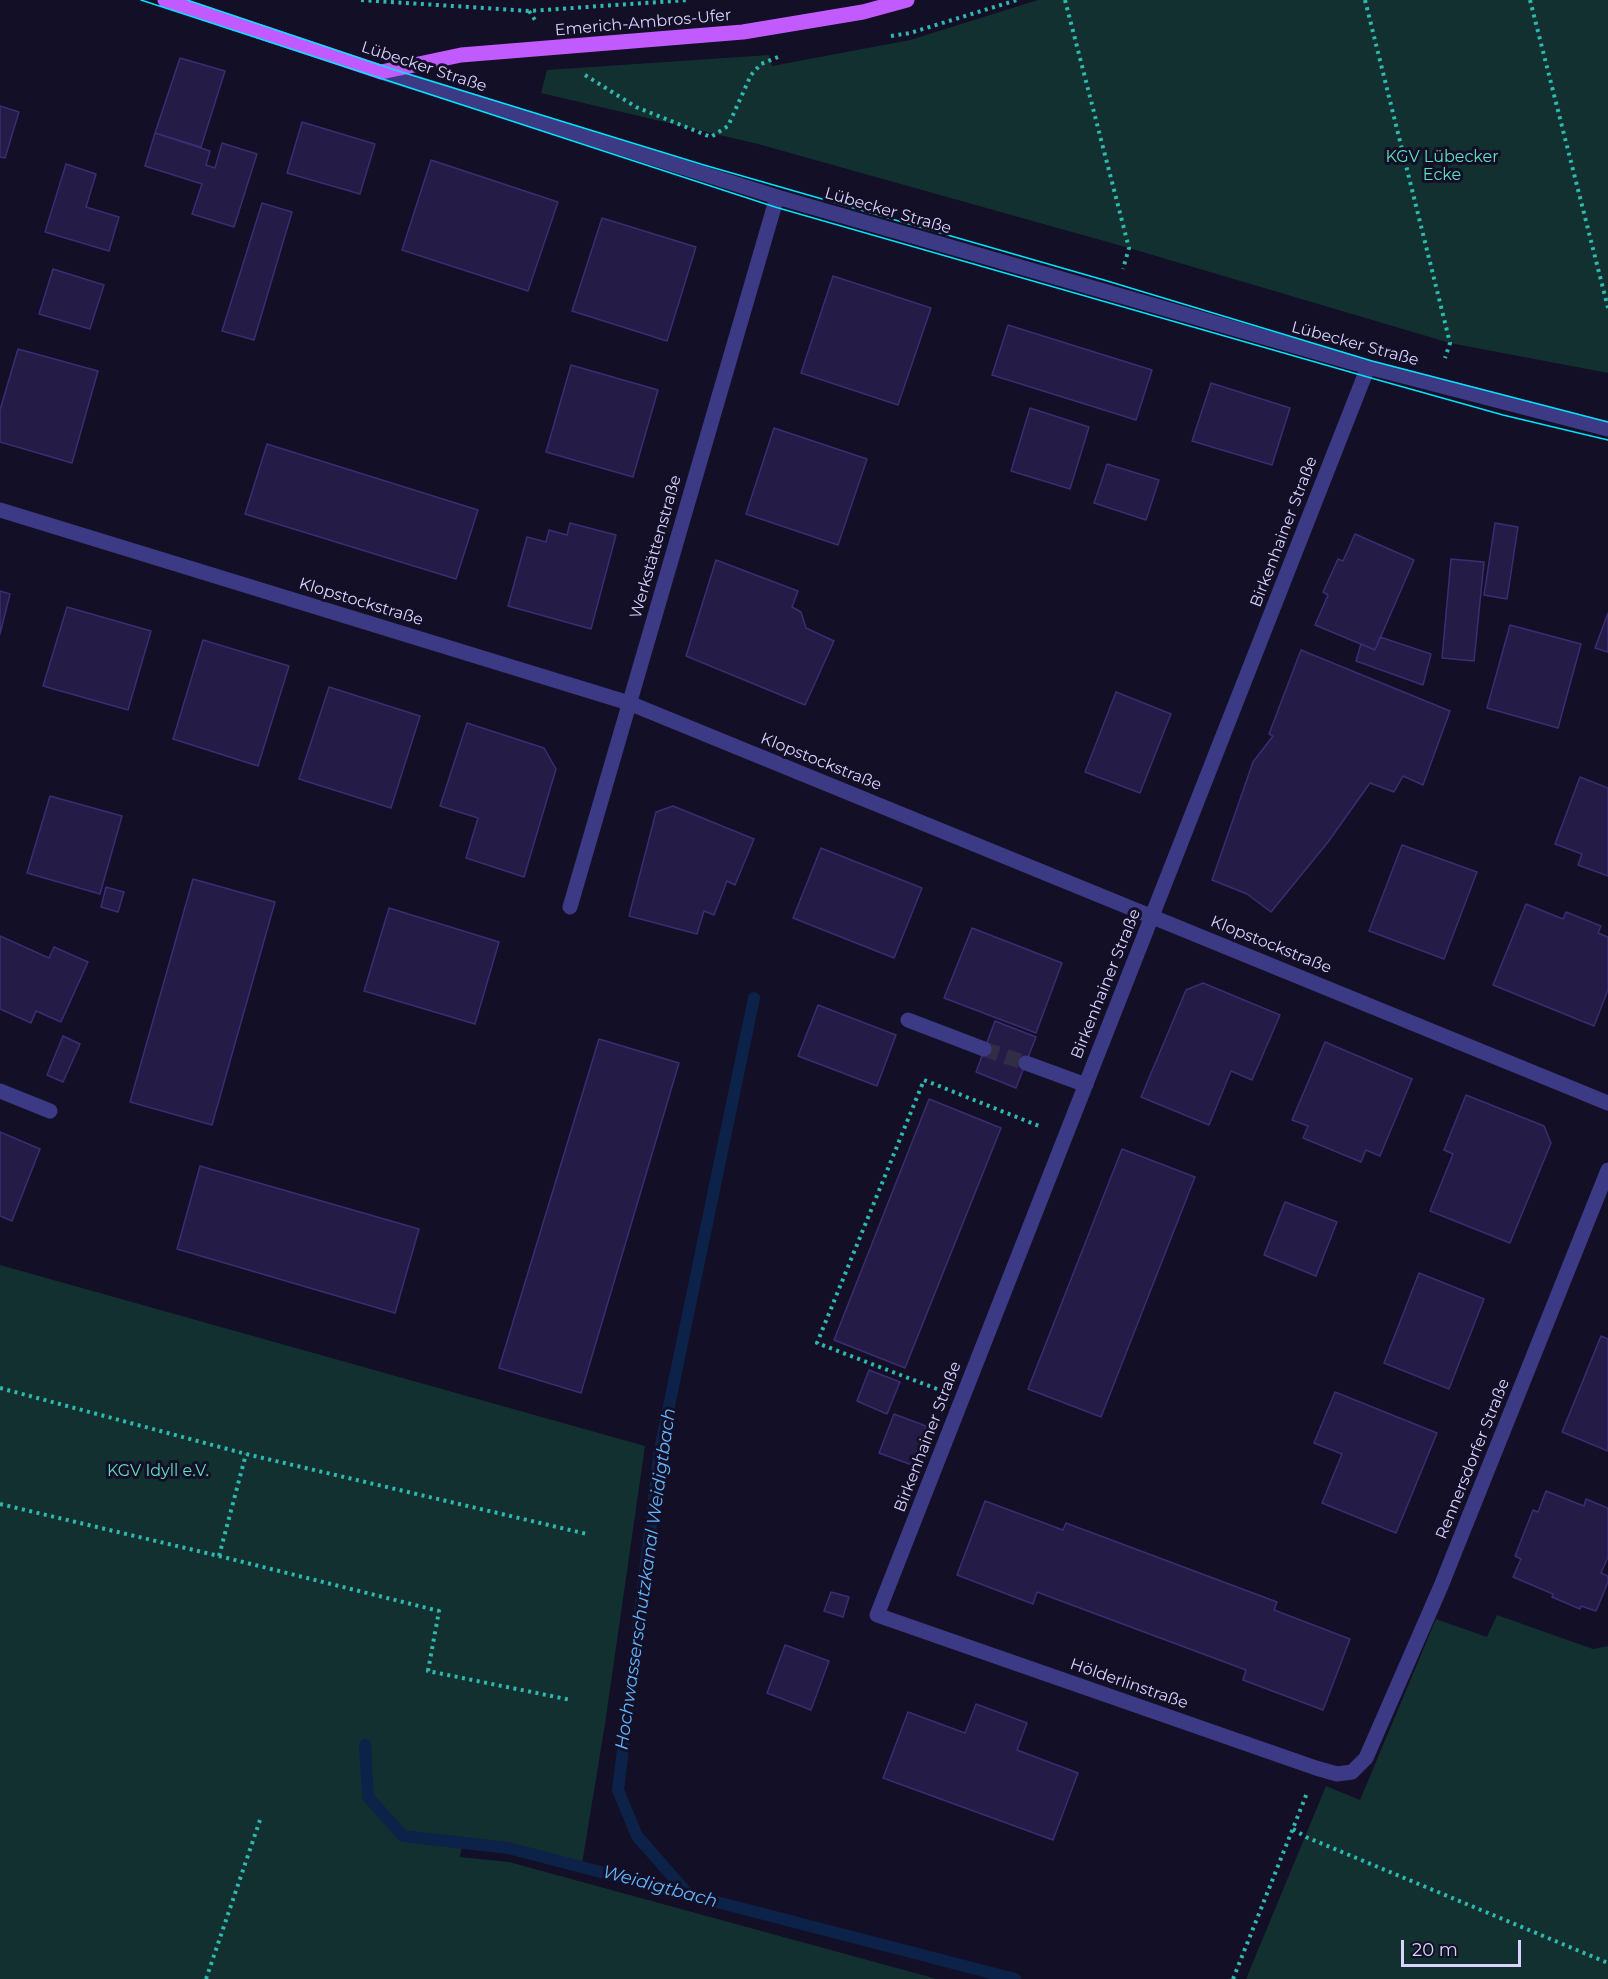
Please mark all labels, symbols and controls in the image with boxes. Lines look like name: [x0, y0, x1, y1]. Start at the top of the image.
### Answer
street label: Emerich-Ambros-Ufer: [554, 6, 732, 40]
street label: Lübecker Straße: [359, 38, 489, 96]
park label: KGV Lübecker Ecke: [1385, 147, 1499, 185]
street label: Lübecker Straße: [822, 184, 954, 238]
street label: Lübecker Straße: [1289, 318, 1421, 370]
street label: Birkenhainer Straße: [1246, 454, 1322, 610]
street label: Werkstättenstraße: [626, 473, 686, 621]
street label: Klopstockstraße: [297, 574, 425, 630]
street label: Klopstockstraße: [758, 729, 884, 795]
street label: Birkenhainer Straße: [1067, 906, 1145, 1062]
street label: Klopstockstraße: [1208, 912, 1334, 978]
street label: Birkenhainer Straße: [890, 1359, 966, 1515]
street label: Rennersdorfer Straße: [1432, 1376, 1514, 1542]
water label: Hochwasserschutzkanal Weidigtbach: [611, 1407, 681, 1751]
park label: KGV Idyll e.V.: [107, 1461, 209, 1481]
street label: Hölderlinstraße: [1068, 1655, 1190, 1713]
water label: Weidigtbach: [600, 1861, 720, 1913]
scale bar: [1404, 1928, 1524, 1966]
text: 20 m: [1412, 1939, 1458, 1961]

